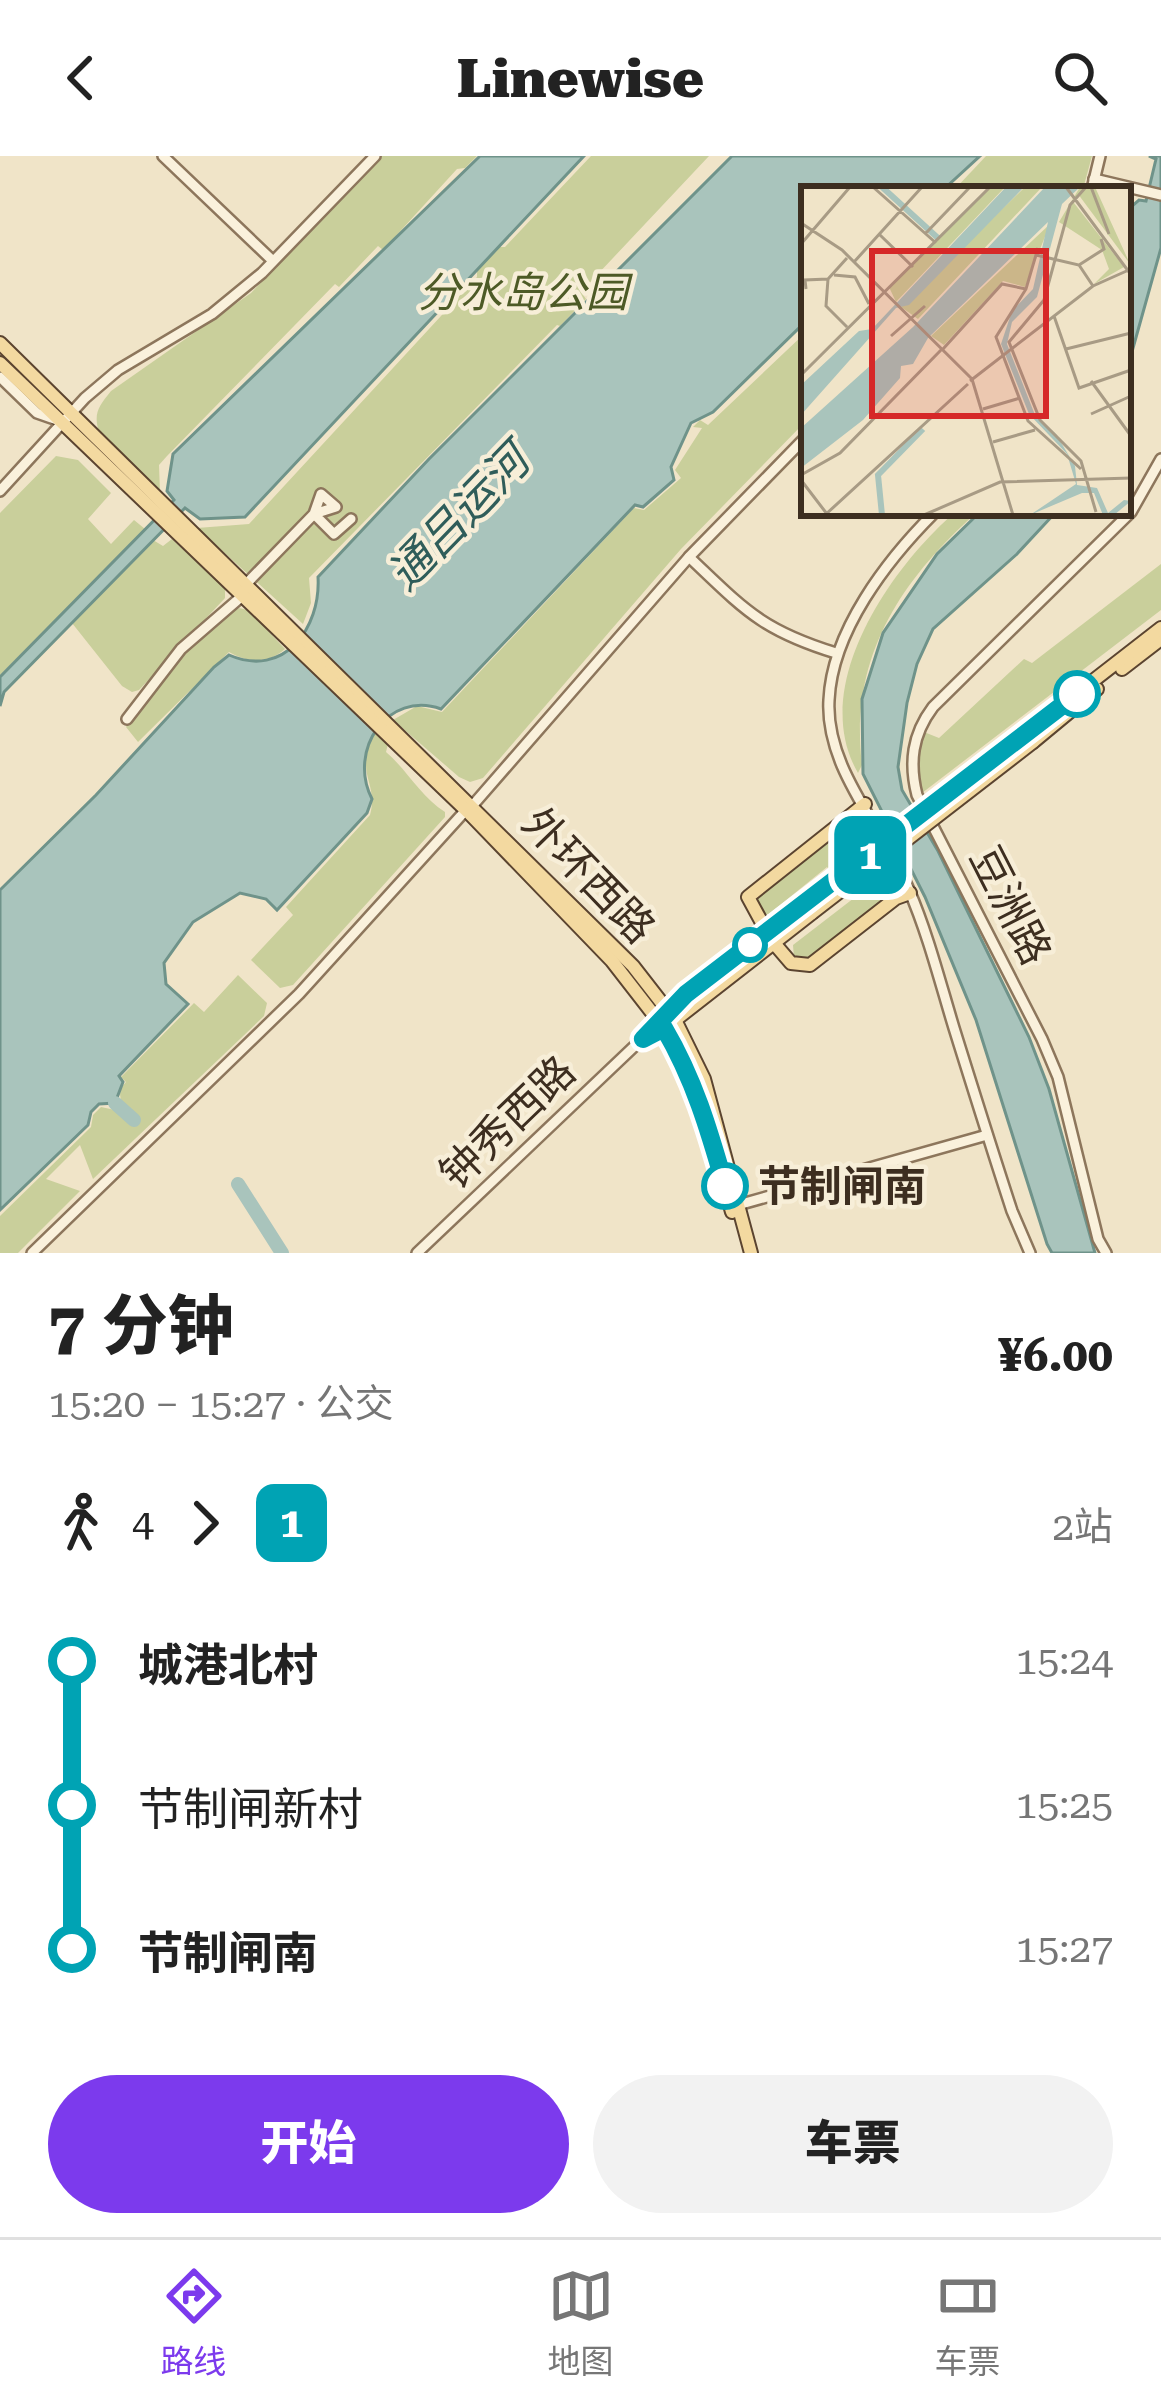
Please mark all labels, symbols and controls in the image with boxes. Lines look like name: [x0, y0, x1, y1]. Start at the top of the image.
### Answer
icon: back: [48, 45, 114, 111]
icon: search: [1047, 45, 1113, 111]
text: Linewise: [457, 47, 704, 110]
inset map: [801, 186, 1131, 516]
park label: 分水岛公园: [418, 268, 633, 317]
water label: 通吕运河: [377, 428, 545, 601]
unlabelled marker: [1055, 672, 1099, 716]
street label: 外环西路: [513, 798, 665, 953]
line badge: 1: [831, 816, 909, 894]
text: 1: [858, 830, 882, 879]
street label: 豆洲路: [960, 838, 1061, 972]
unlabelled marker: [734, 929, 766, 961]
street label: 钟秀西路: [430, 1046, 585, 1198]
place label: 节制闸南: [758, 1162, 926, 1211]
marker: 节制闸南: [703, 1164, 747, 1208]
text: 7 分钟: [48, 1288, 234, 1365]
text: ¥6.00: [998, 1329, 1113, 1382]
text: 15:20 – 15:27 · 公交: [48, 1381, 394, 1427]
icon: walk: [48, 1490, 114, 1556]
icon: forward: [172, 1490, 238, 1556]
text: 1: [280, 1498, 303, 1547]
text: 4: [132, 1500, 154, 1546]
text: 2站: [1052, 1504, 1113, 1550]
text: 15:24: [1016, 1638, 1113, 1684]
text: 城港北村: [138, 1639, 318, 1692]
text: 15:25: [1016, 1782, 1113, 1828]
text: 节制闸新村: [138, 1783, 363, 1836]
text: 15:27: [1016, 1926, 1113, 1972]
text: 节制闸南: [138, 1927, 318, 1980]
button: 开始: [48, 2075, 569, 2213]
button: 车票: [593, 2075, 1113, 2213]
tab: 路线: [161, 2263, 227, 2383]
tab: 地图: [548, 2263, 614, 2383]
tab: 车票: [935, 2263, 1001, 2383]

